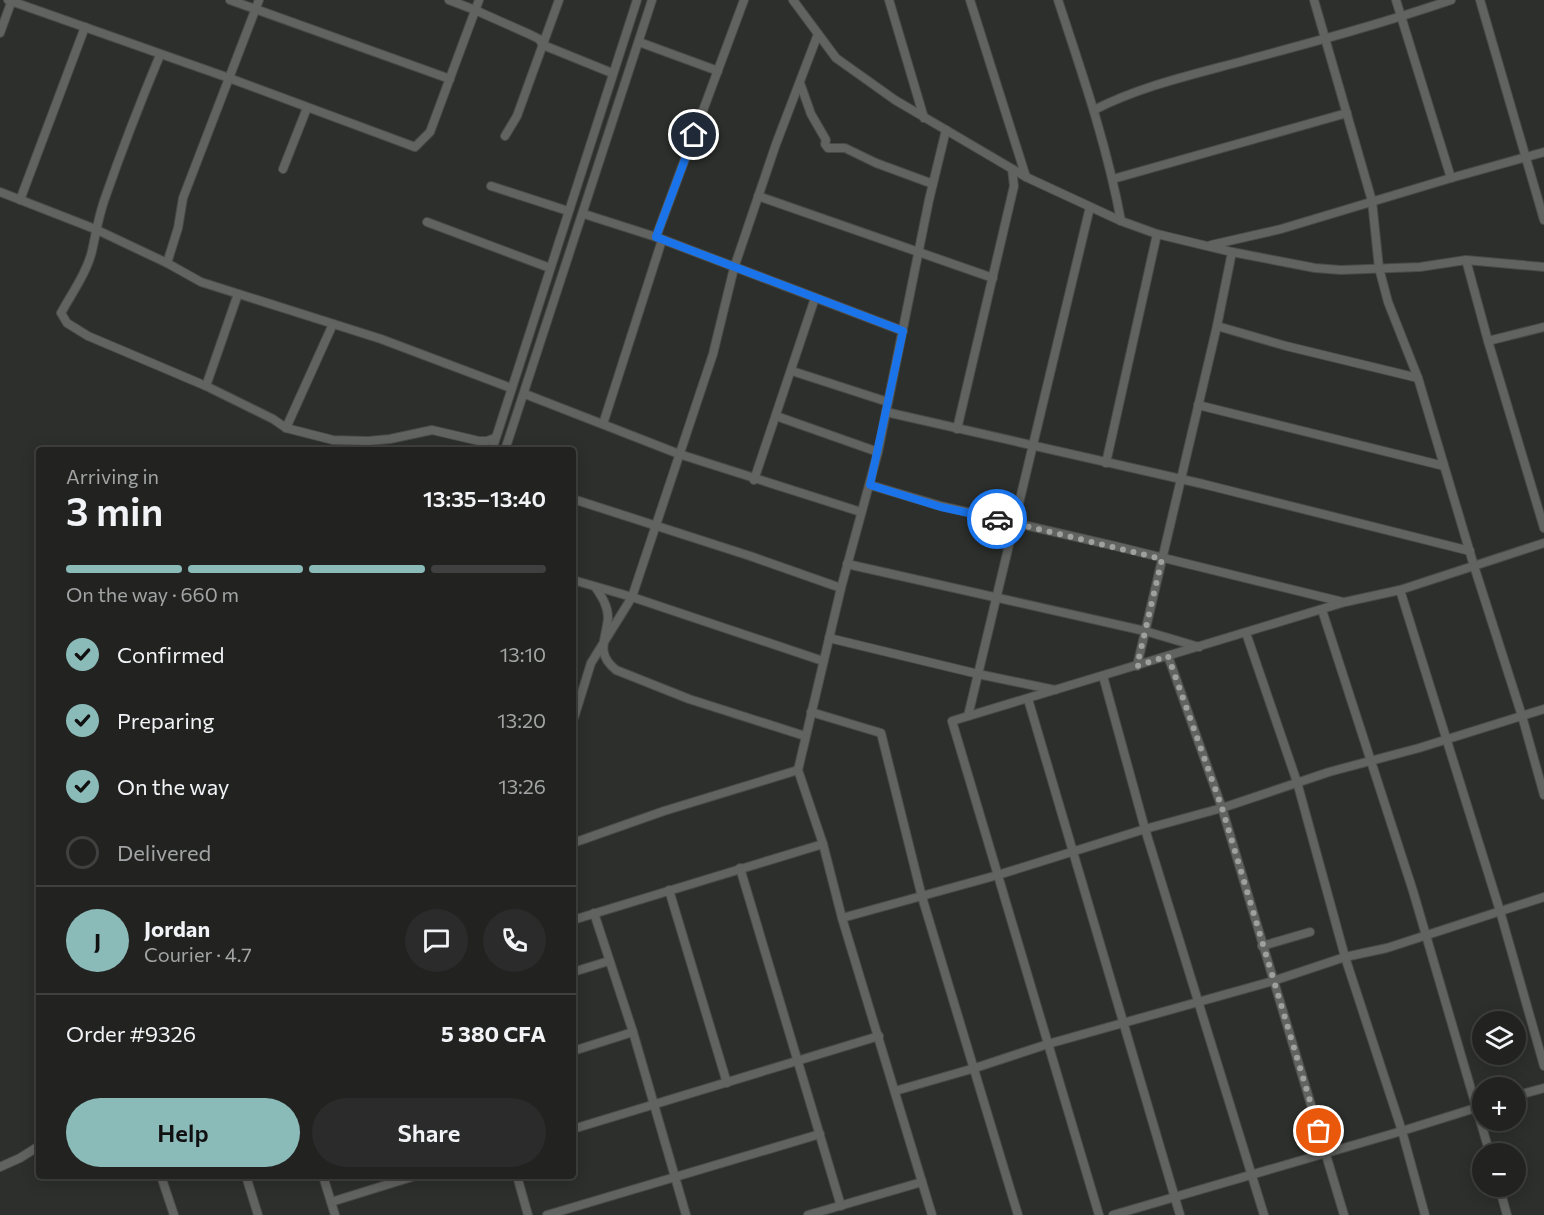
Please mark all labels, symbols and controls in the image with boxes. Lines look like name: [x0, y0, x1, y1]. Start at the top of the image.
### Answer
pin: [668, 109, 719, 160]
icon: home: [677, 118, 710, 151]
text: Arriving in: [66, 464, 159, 488]
text: 13:35–13:40: [423, 485, 546, 512]
text: 3 min: [66, 486, 163, 534]
courier: [967, 489, 1027, 549]
icon: car: [981, 503, 1014, 536]
text: On the way · 660 m: [66, 582, 239, 606]
icon: check: [66, 638, 99, 671]
text: Confirmed: [117, 641, 224, 668]
text: 13:10: [500, 642, 546, 666]
icon: check: [66, 704, 99, 737]
text: Preparing: [117, 707, 214, 734]
text: 13:20: [497, 708, 546, 732]
icon: check: [66, 770, 99, 803]
text: On the way: [117, 773, 229, 800]
text: 13:26: [498, 774, 546, 798]
text: Delivered: [117, 839, 211, 866]
button: chat: [405, 909, 468, 972]
button: phone: [483, 909, 546, 972]
text: Jordan: [144, 915, 210, 942]
text: J: [94, 927, 101, 954]
text: Courier · 4.7: [144, 942, 252, 966]
map controls: [1472, 1011, 1526, 1197]
button: layers: [1472, 1011, 1526, 1065]
text: Order #9326: [66, 1020, 196, 1047]
text: 5 380 CFA: [441, 1020, 546, 1047]
button: +: [1472, 1077, 1526, 1131]
button: Help: [66, 1098, 300, 1167]
button: Share: [312, 1098, 546, 1167]
pin: [1293, 1105, 1344, 1156]
icon: bag: [1302, 1114, 1335, 1147]
button: −: [1472, 1143, 1526, 1197]

